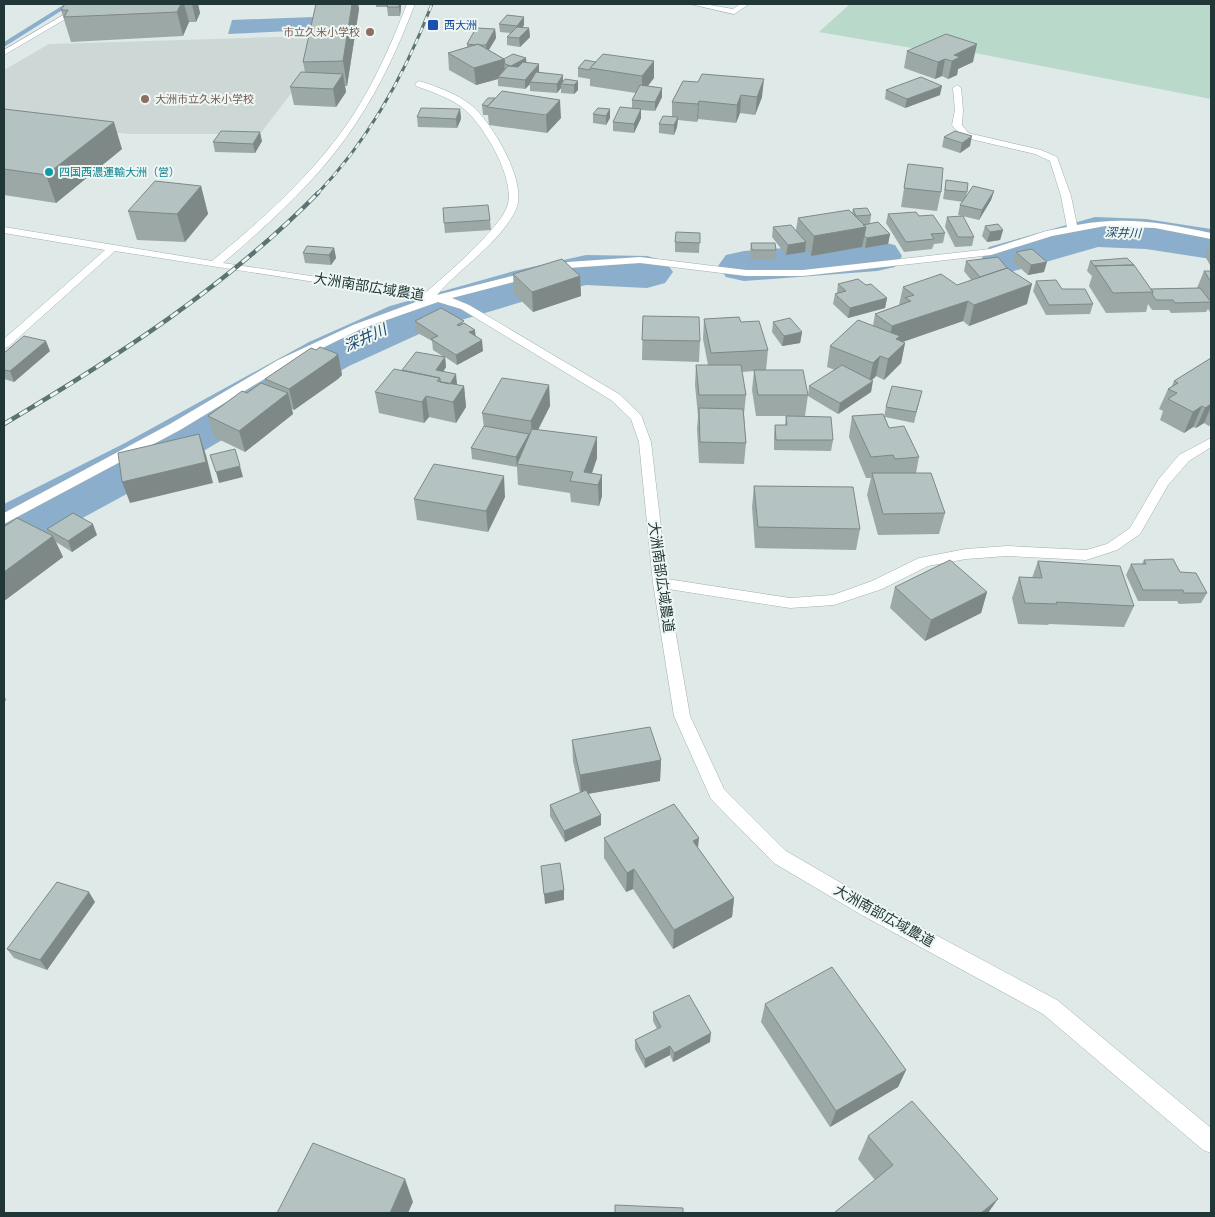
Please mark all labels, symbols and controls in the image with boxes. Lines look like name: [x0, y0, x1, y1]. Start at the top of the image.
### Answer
marker: 西大洲: [426, 18, 440, 32]
place label: 西大洲: [444, 19, 477, 32]
place label: 市立久米小学校: [283, 26, 360, 39]
marker: 市立久米小学校: [364, 26, 376, 38]
marker: 大洲市立久米小学校: [139, 93, 151, 105]
place label: 大洲市立久米小学校: [155, 93, 254, 106]
marker: 四国西濃運輸大洲（営）: [43, 166, 55, 178]
place label: 四国西濃運輸大洲（営）: [59, 166, 180, 179]
water label: 深井川: [1105, 225, 1143, 241]
street label: 大洲南部広域農道: [312, 270, 426, 304]
water label: 深井川: [341, 320, 391, 355]
street label: 大洲南部広域農道: [645, 520, 677, 634]
street label: 大洲南部広域農道: [831, 881, 937, 951]

